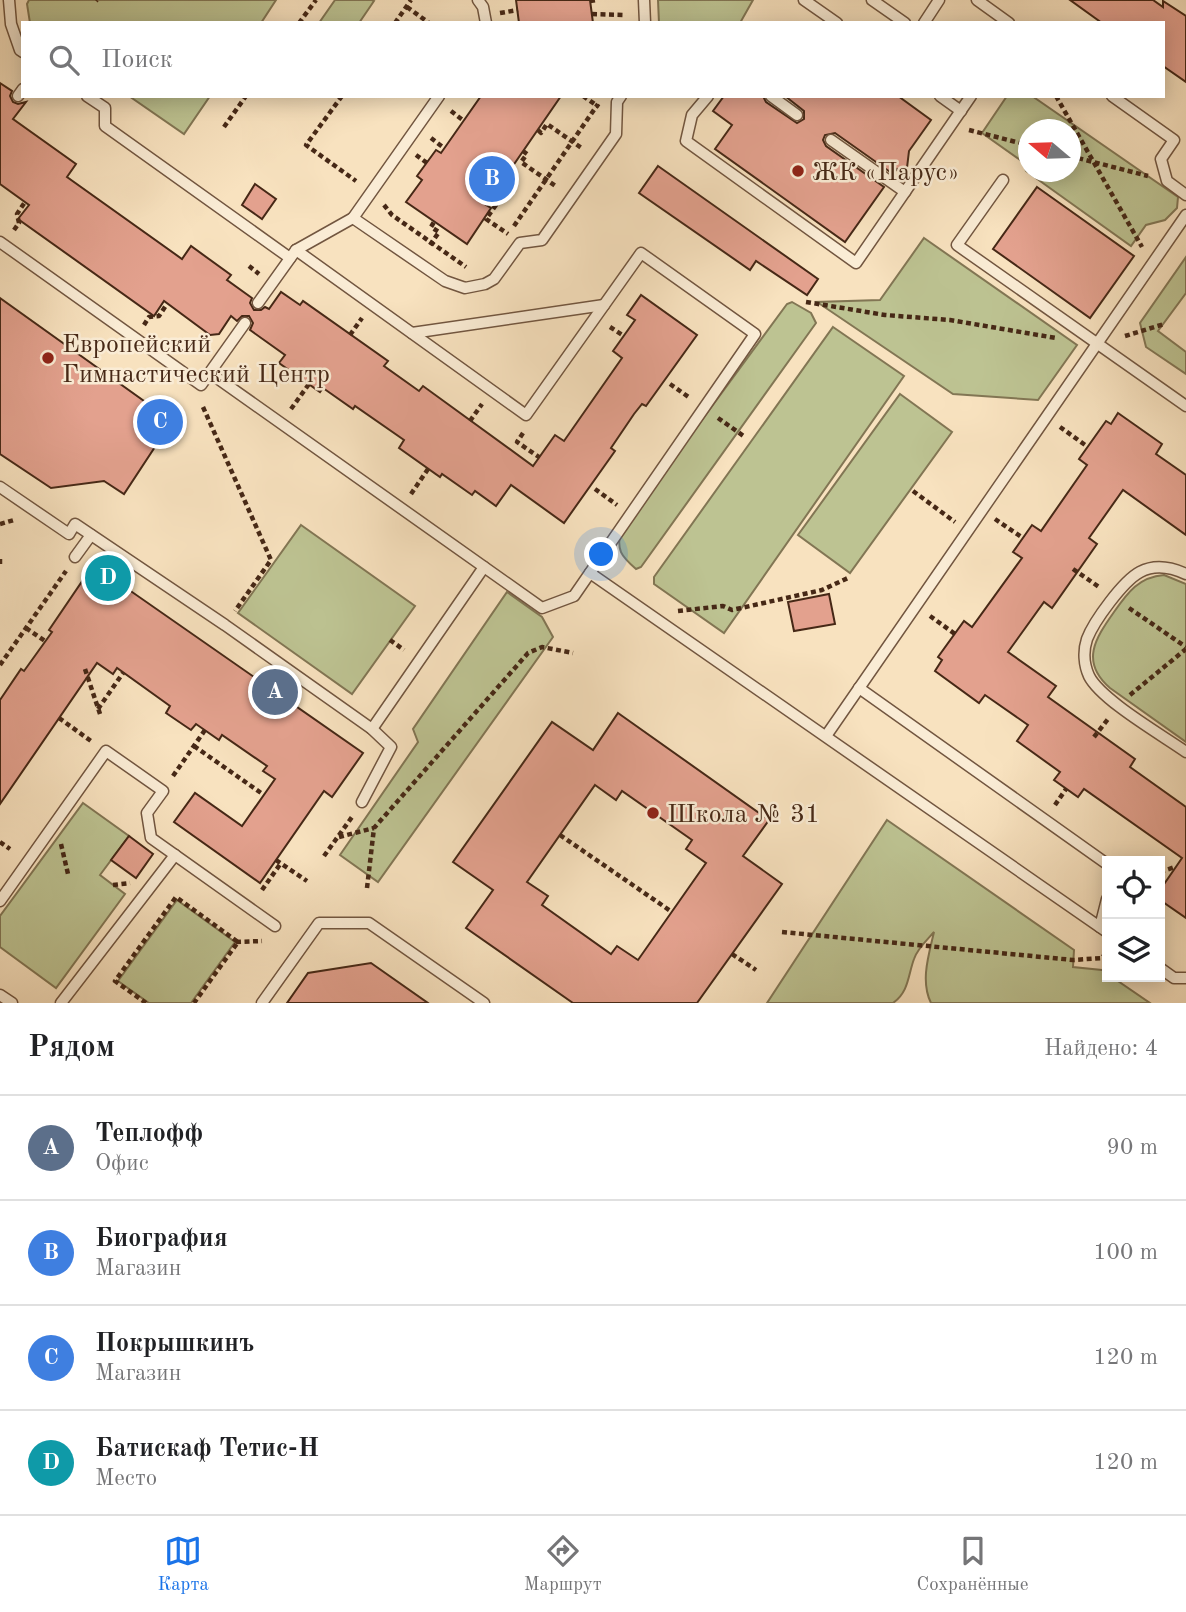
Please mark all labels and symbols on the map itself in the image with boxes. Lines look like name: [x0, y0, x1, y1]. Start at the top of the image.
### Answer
north arrow: [1018, 119, 1081, 182]
pin: B: [469, 153, 515, 205]
place label: ЖК «Парус»: [812, 160, 959, 186]
marker: ЖК «Парус»: [790, 163, 806, 179]
place label: Европейский Гимнастический Центр: [62, 332, 330, 388]
marker: Европейский Гимнастический Центр: [40, 350, 56, 366]
pin: C: [137, 396, 183, 448]
your location: [584, 537, 618, 571]
pin: D: [85, 552, 131, 604]
pin: A: [252, 666, 298, 718]
place label: Школа № 31: [667, 802, 820, 828]
marker: Школа № 31: [645, 805, 661, 821]

